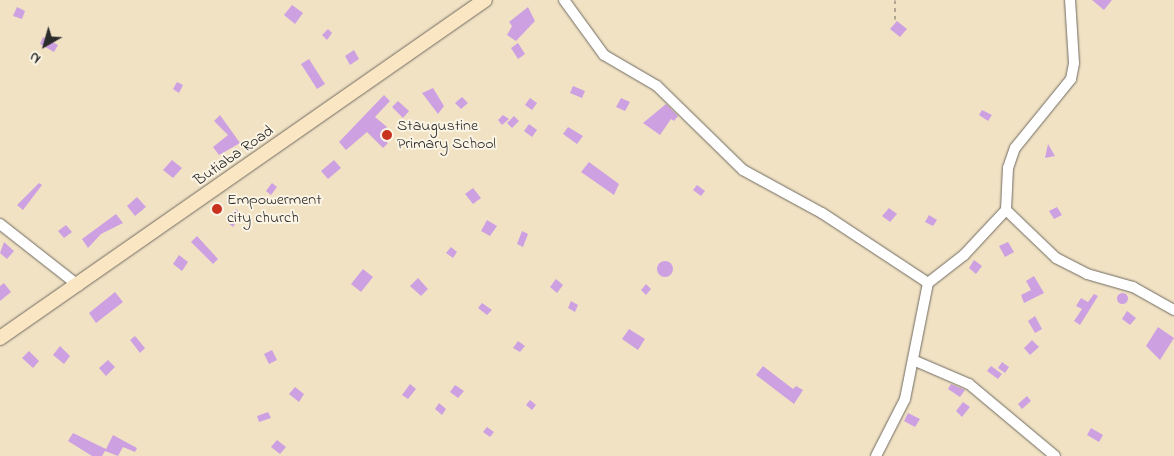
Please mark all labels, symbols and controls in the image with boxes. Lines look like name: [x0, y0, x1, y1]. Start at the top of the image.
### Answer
north arrow: [20, 20, 70, 70]
text: N: [25, 46, 46, 68]
place label: Staugustine Primary School: [397, 116, 496, 154]
street label: Butiaba Road: [191, 122, 277, 190]
marker: Staugustine Primary School: [381, 129, 393, 141]
place label: Empowerment city church: [227, 190, 322, 228]
marker: Empowerment city church: [211, 203, 223, 215]

